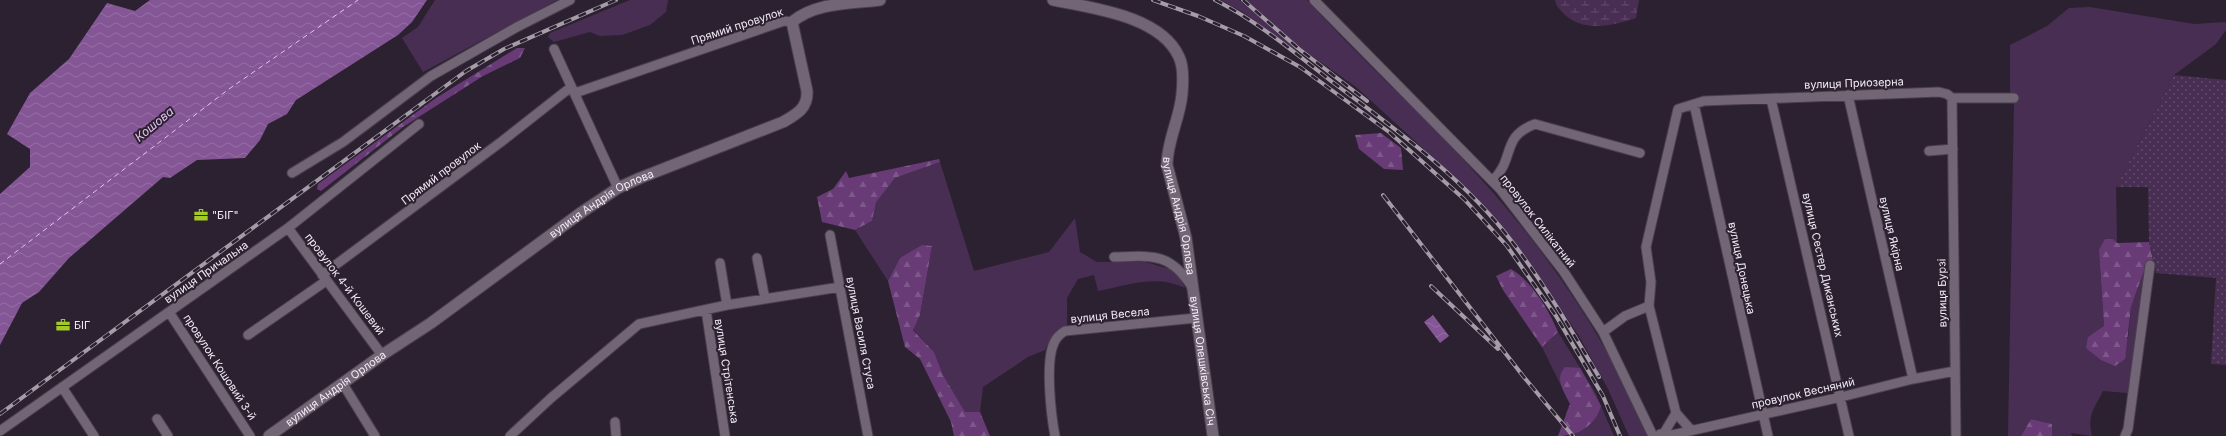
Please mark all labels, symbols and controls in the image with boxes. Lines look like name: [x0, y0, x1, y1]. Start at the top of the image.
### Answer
street label: Прямий провулок: [689, 4, 785, 48]
street label: вулиця Приозерна: [1804, 74, 1904, 92]
water label: Кошова: [132, 103, 176, 145]
street label: Прямий провулок: [398, 138, 484, 208]
street label: вулиця Андрія Орлова: [1160, 157, 1198, 276]
street label: вулиця Андрія Орлова: [546, 166, 656, 241]
street label: провулок Силікатний: [1497, 172, 1579, 270]
street label: вулиця Сестер Диканських: [1800, 192, 1846, 338]
street label: вулиця Якірна: [1877, 196, 1907, 272]
office icon: "БІГ": [193, 207, 209, 223]
place label: "БІГ": [212, 208, 239, 222]
street label: вулиця Донецька: [1725, 221, 1759, 315]
street label: провулок 4-й Кошевий: [302, 230, 388, 338]
street label: вулиця Причальна: [161, 238, 251, 306]
street label: вулиця Бурзі: [1934, 259, 1950, 327]
street label: вулиця Василя Стуса: [843, 276, 879, 390]
street label: вулиця Олешківська Січ: [1187, 295, 1218, 426]
street label: вулиця Весела: [1070, 304, 1150, 326]
street label: провулок Кошовий 3-й: [180, 311, 260, 423]
office icon: БІГ: [55, 317, 71, 333]
place label: БІГ: [74, 318, 90, 332]
street label: вулиця Стрітенська: [712, 318, 742, 424]
street label: вулиця Андрія Орлова: [283, 347, 389, 429]
street label: провулок Весняний: [1750, 374, 1856, 412]

